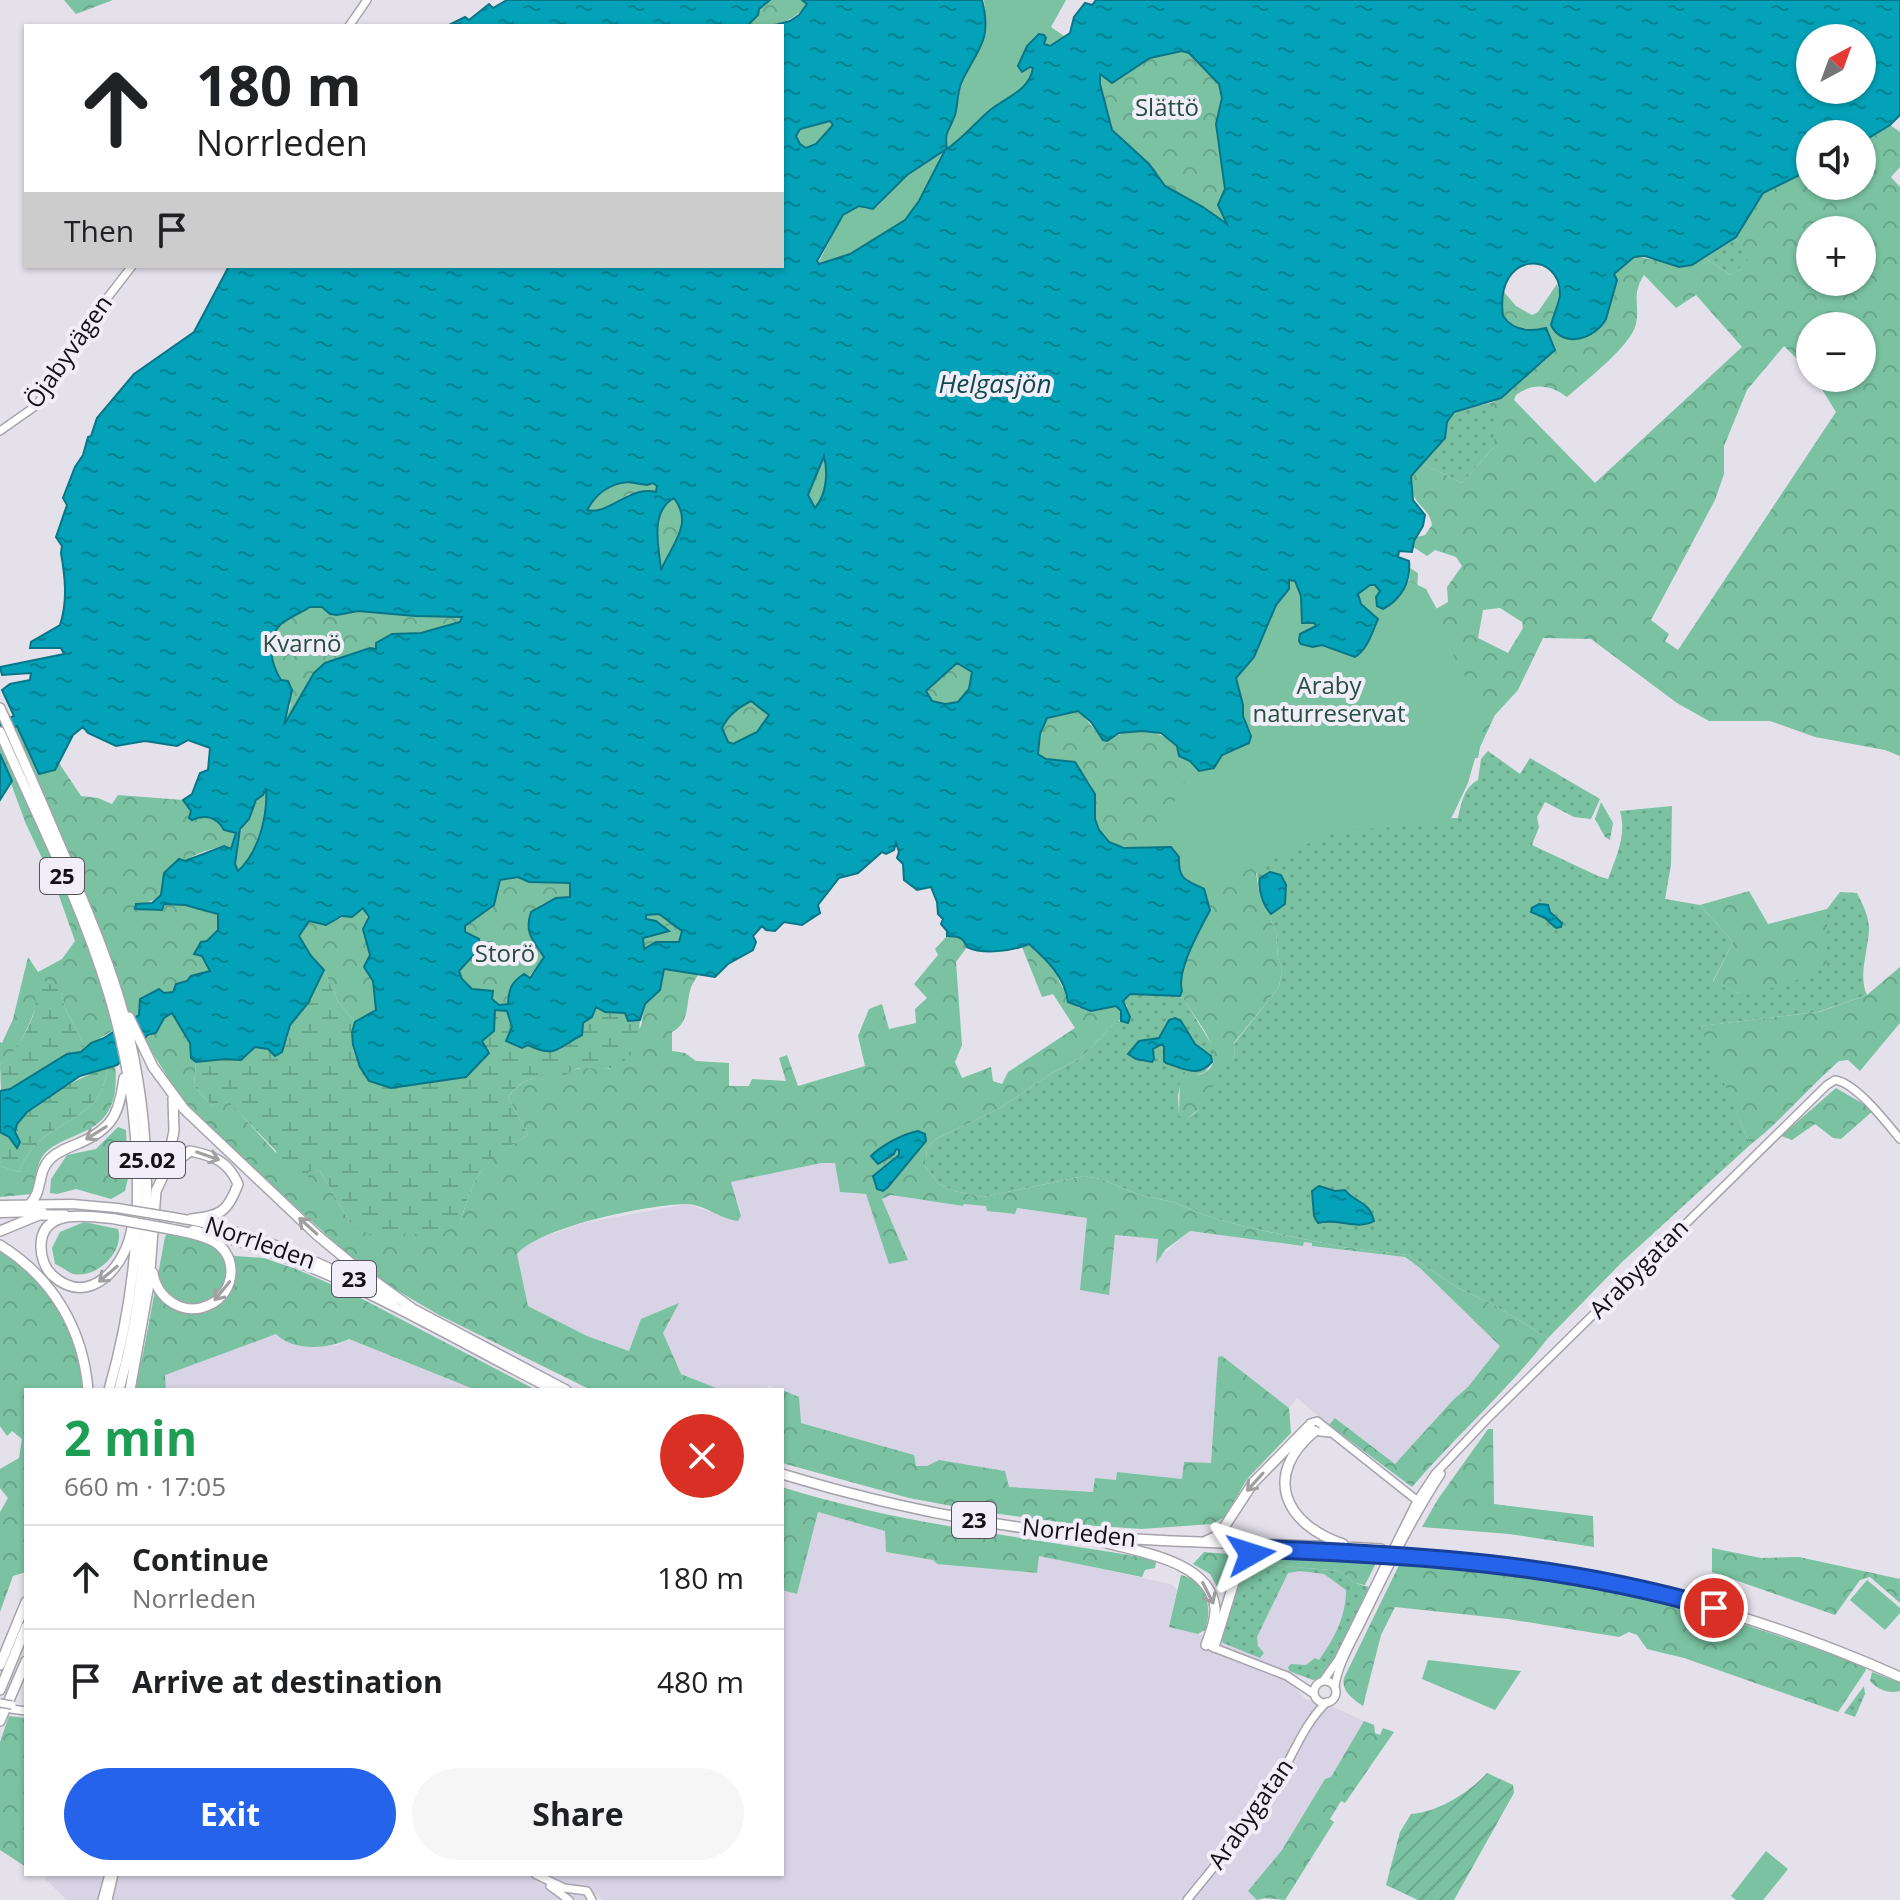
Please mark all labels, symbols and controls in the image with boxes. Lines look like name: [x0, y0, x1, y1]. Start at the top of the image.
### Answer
north arrow: [1796, 24, 1876, 104]
map controls: [1796, 24, 1876, 392]
text: 180 m: [196, 46, 362, 122]
icon: ahead: [64, 56, 168, 160]
park label: Slättö: [1135, 90, 1199, 123]
text: Norrleden: [196, 118, 368, 167]
button: sound: [1796, 120, 1876, 200]
icon: arrive: [150, 208, 194, 252]
text: Then: [64, 210, 134, 251]
button: +: [1796, 216, 1876, 296]
street label: Öjabyvägen: [17, 288, 119, 414]
button: −: [1796, 312, 1876, 392]
water label: Helgasjön: [939, 365, 1051, 401]
park label: Kvarnö: [263, 626, 341, 659]
park label: Araby naturreservat: [1252, 668, 1406, 729]
road number: 25: [40, 858, 84, 894]
park label: Storö: [475, 936, 535, 969]
one-way arrow: [85, 1125, 107, 1142]
road number: 25.02: [109, 1142, 185, 1178]
one-way arrow: [195, 1150, 220, 1165]
street label: Norrleden: [201, 1207, 320, 1276]
street label: Arabygatan: [1581, 1211, 1695, 1325]
one-way arrow: [298, 1218, 318, 1236]
road number: 23: [332, 1261, 376, 1297]
one-way arrow: [98, 1264, 119, 1282]
one-way arrow: [213, 1281, 231, 1302]
text: 2 min: [64, 1405, 197, 1470]
button: close: [660, 1414, 744, 1498]
text: 660 m · 17:05: [64, 1468, 226, 1504]
one-way arrow: [1246, 1472, 1264, 1492]
road number: 23: [952, 1502, 996, 1538]
street label: Norrleden: [1020, 1509, 1138, 1554]
position arrow: [1209, 1512, 1293, 1596]
text: Continue: [132, 1539, 269, 1580]
icon: ahead: [64, 1555, 108, 1599]
text: 180 m: [657, 1557, 744, 1598]
pin: [1680, 1574, 1748, 1642]
text: Norrleden: [132, 1580, 256, 1616]
one-way arrow: [1201, 1581, 1216, 1604]
icon: arrive: [1692, 1586, 1736, 1630]
icon: arrive: [64, 1659, 108, 1703]
text: Arrive at destination: [132, 1661, 443, 1702]
text: 480 m: [657, 1661, 744, 1702]
street label: Arabygatan: [1200, 1751, 1300, 1875]
button: Exit: [64, 1768, 396, 1860]
button: Share: [412, 1768, 744, 1860]

